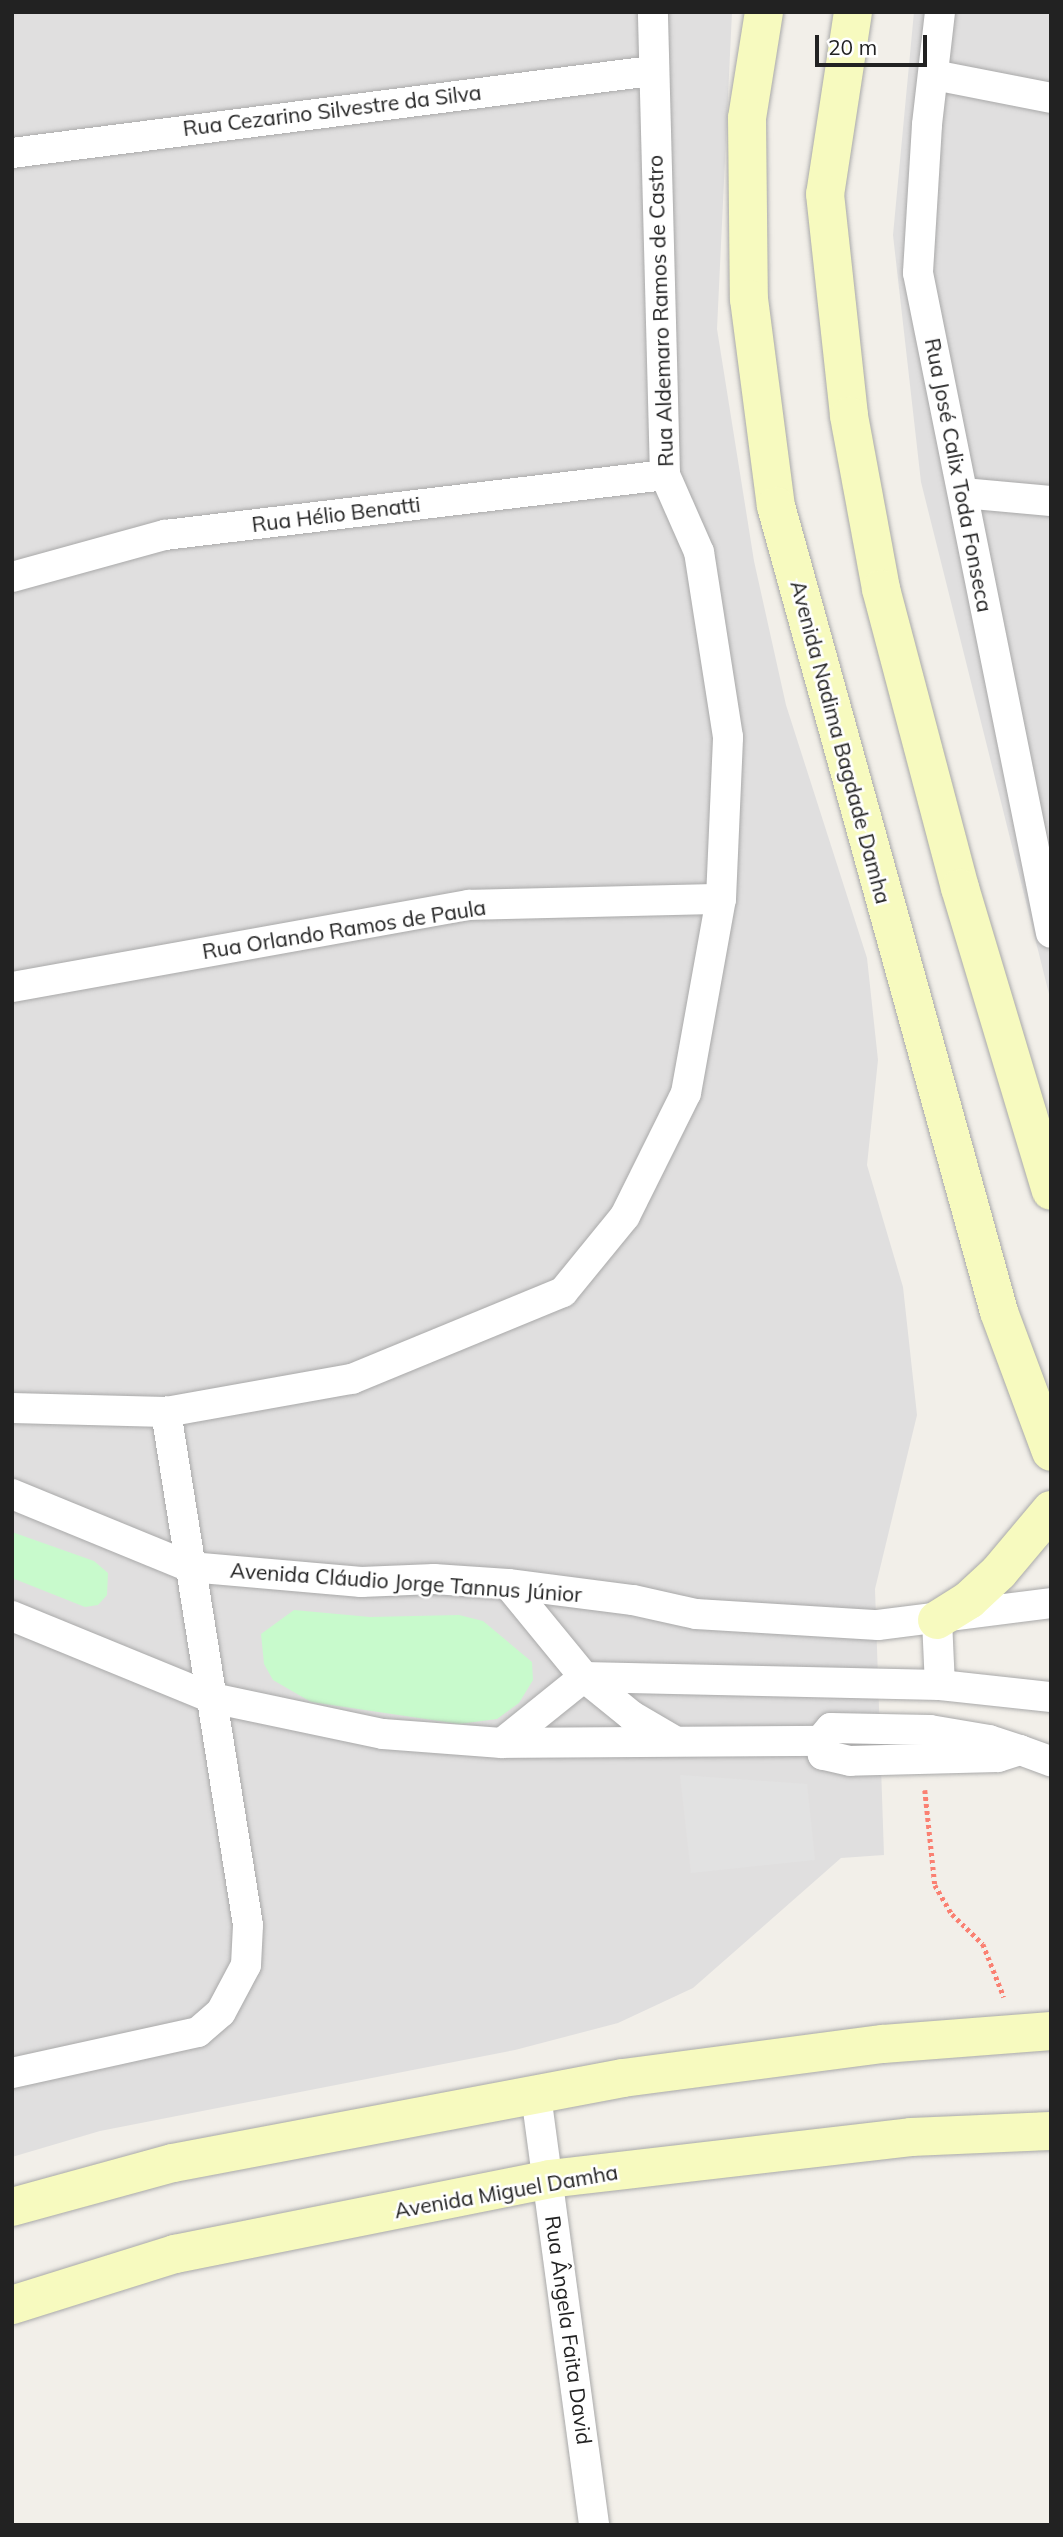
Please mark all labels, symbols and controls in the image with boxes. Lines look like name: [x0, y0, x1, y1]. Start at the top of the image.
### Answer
scale bar: [818, 21, 930, 65]
text: 20 m: [828, 34, 877, 60]
street label: Rua Cezarino Silvestre da Silva: [181, 79, 483, 141]
street label: Rua Aldemaro Ramos de Castro: [642, 155, 678, 467]
street label: Rua José Calix Toda Fonseca: [920, 336, 998, 614]
street label: Rua Hélio Benatti: [250, 491, 422, 537]
street label: Avenida Nadima Bagdade Damha: [786, 578, 896, 906]
street label: Rua Orlando Ramos de Paula: [200, 894, 488, 964]
street label: Avenida Cláudio Jorge Tannus Júnior: [229, 1557, 583, 1607]
street label: Avenida Miguel Damha: [392, 2159, 620, 2223]
street label: Rua Ângela Faita David: [540, 2214, 598, 2446]

